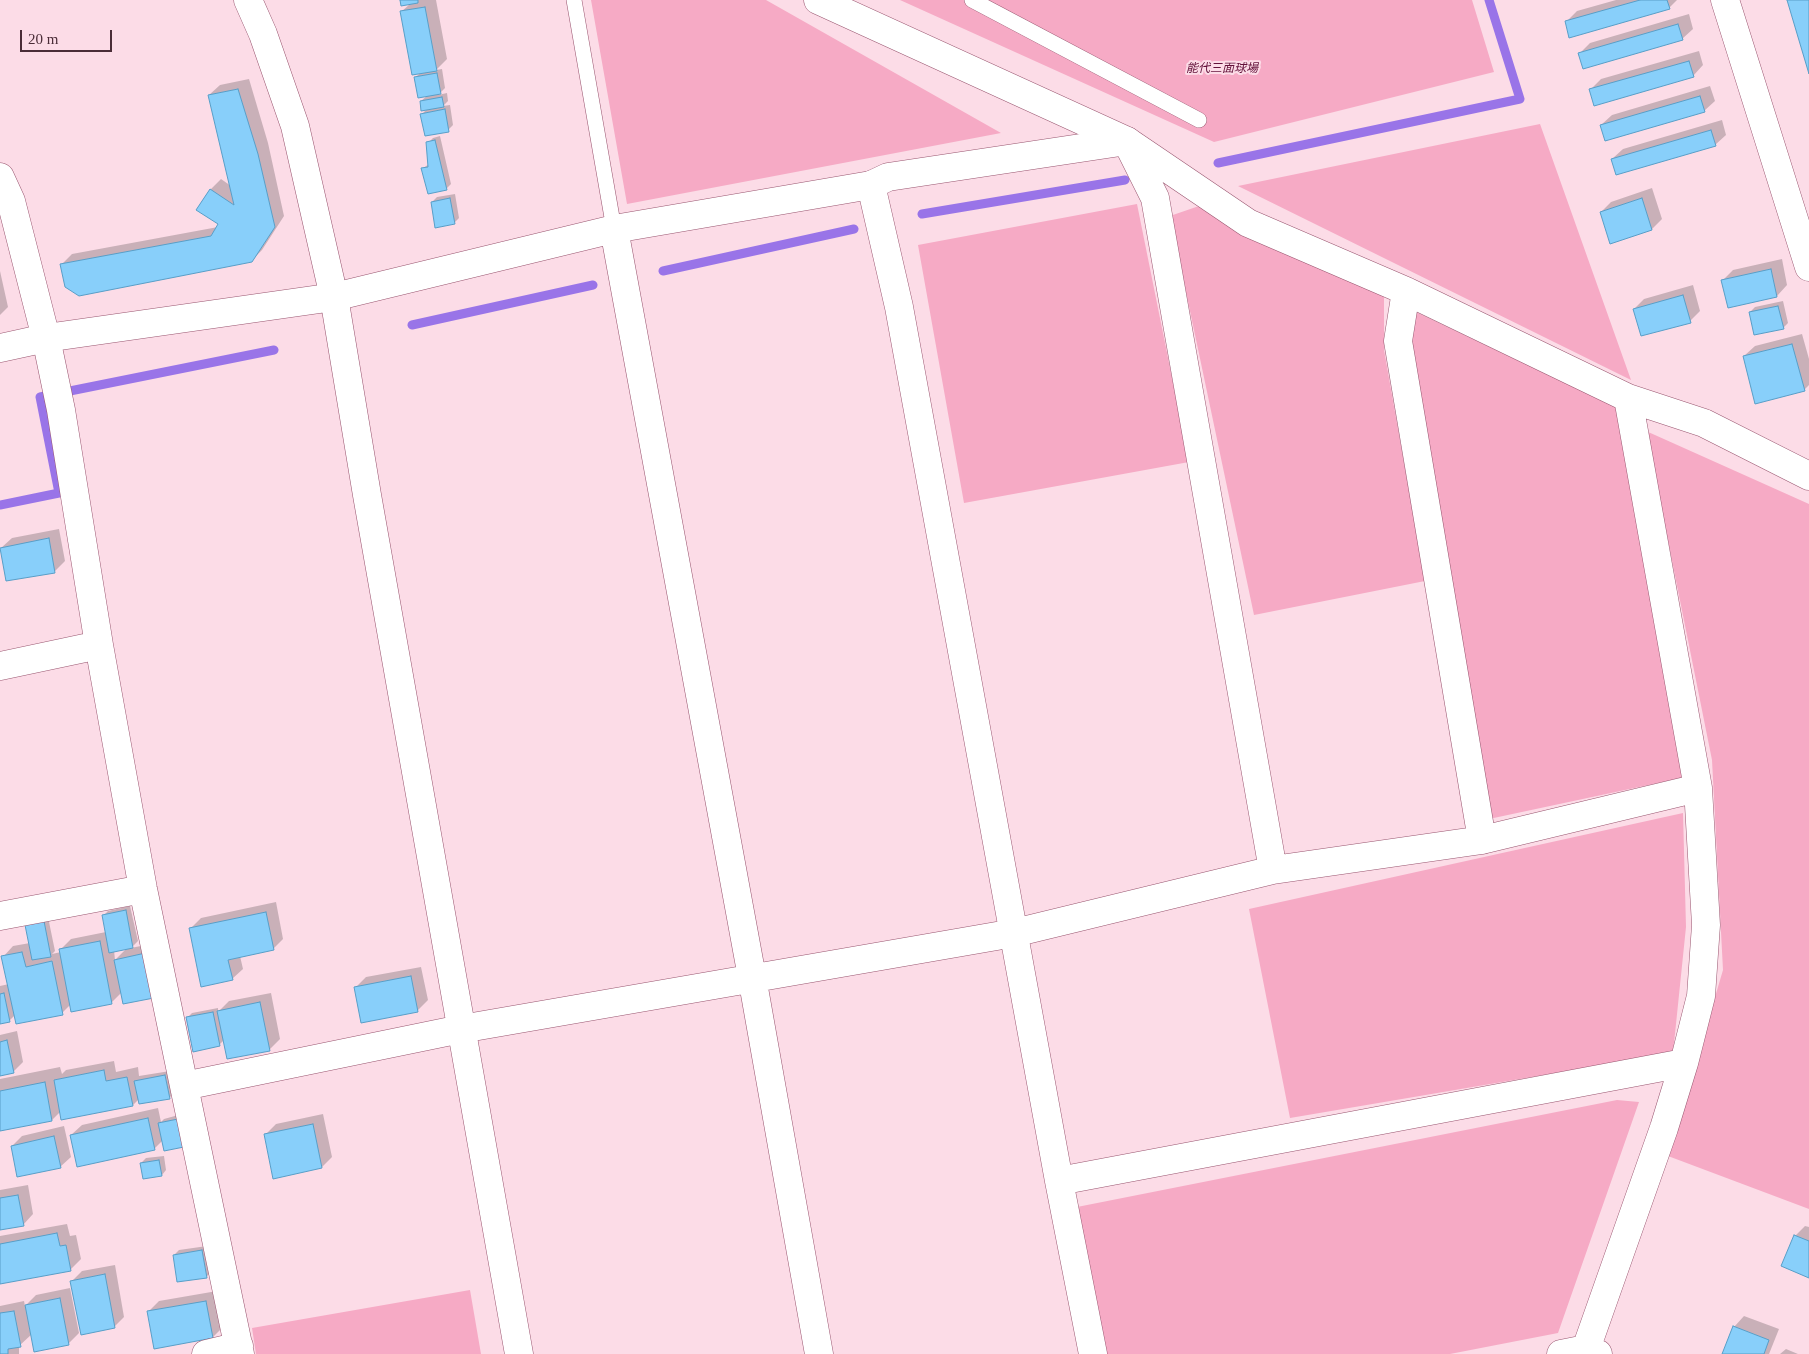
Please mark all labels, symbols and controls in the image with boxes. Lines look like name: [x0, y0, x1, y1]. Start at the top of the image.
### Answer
scale bar: [22, 20, 115, 52]
text: 20 m: [28, 31, 58, 47]
park label: 能代三面球場: [1186, 62, 1258, 76]

